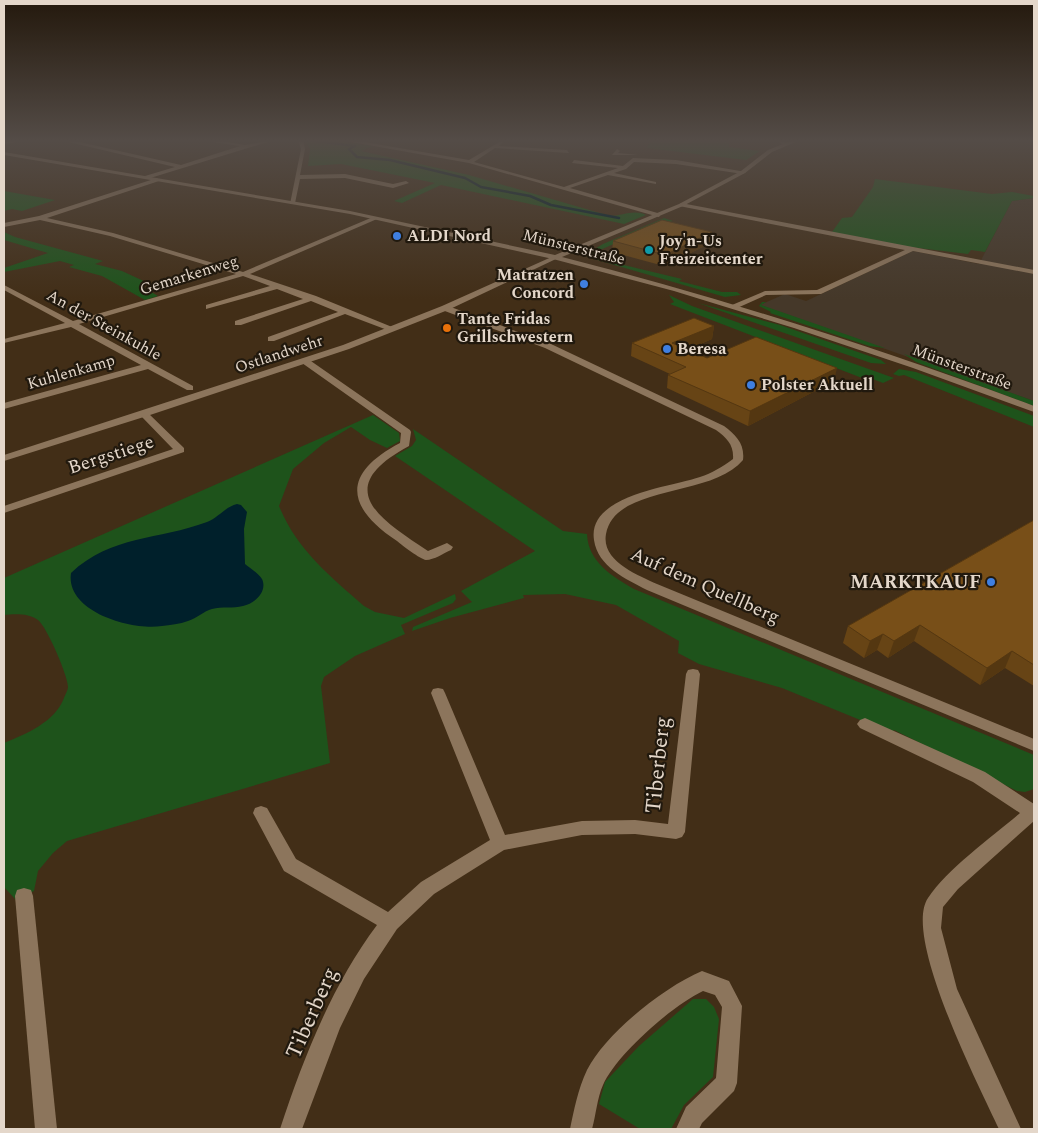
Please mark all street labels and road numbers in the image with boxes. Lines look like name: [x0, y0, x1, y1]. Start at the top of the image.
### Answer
street label: Münsterstraße: [520, 223, 628, 271]
street label: Gemarkenweg: [137, 249, 241, 301]
street label: An der Steinkuhle: [42, 283, 166, 367]
street label: Ostlandwehr: [232, 328, 326, 380]
street label: Münsterstraße: [909, 338, 1015, 396]
street label: Kuhlenkamp: [24, 348, 118, 396]
street label: Bergstiege: [64, 427, 158, 483]
street label: Auf dem Quellberg: [626, 540, 784, 632]
street label: Tiberberg: [637, 715, 679, 815]
street label: Tiberberg: [277, 962, 347, 1064]

